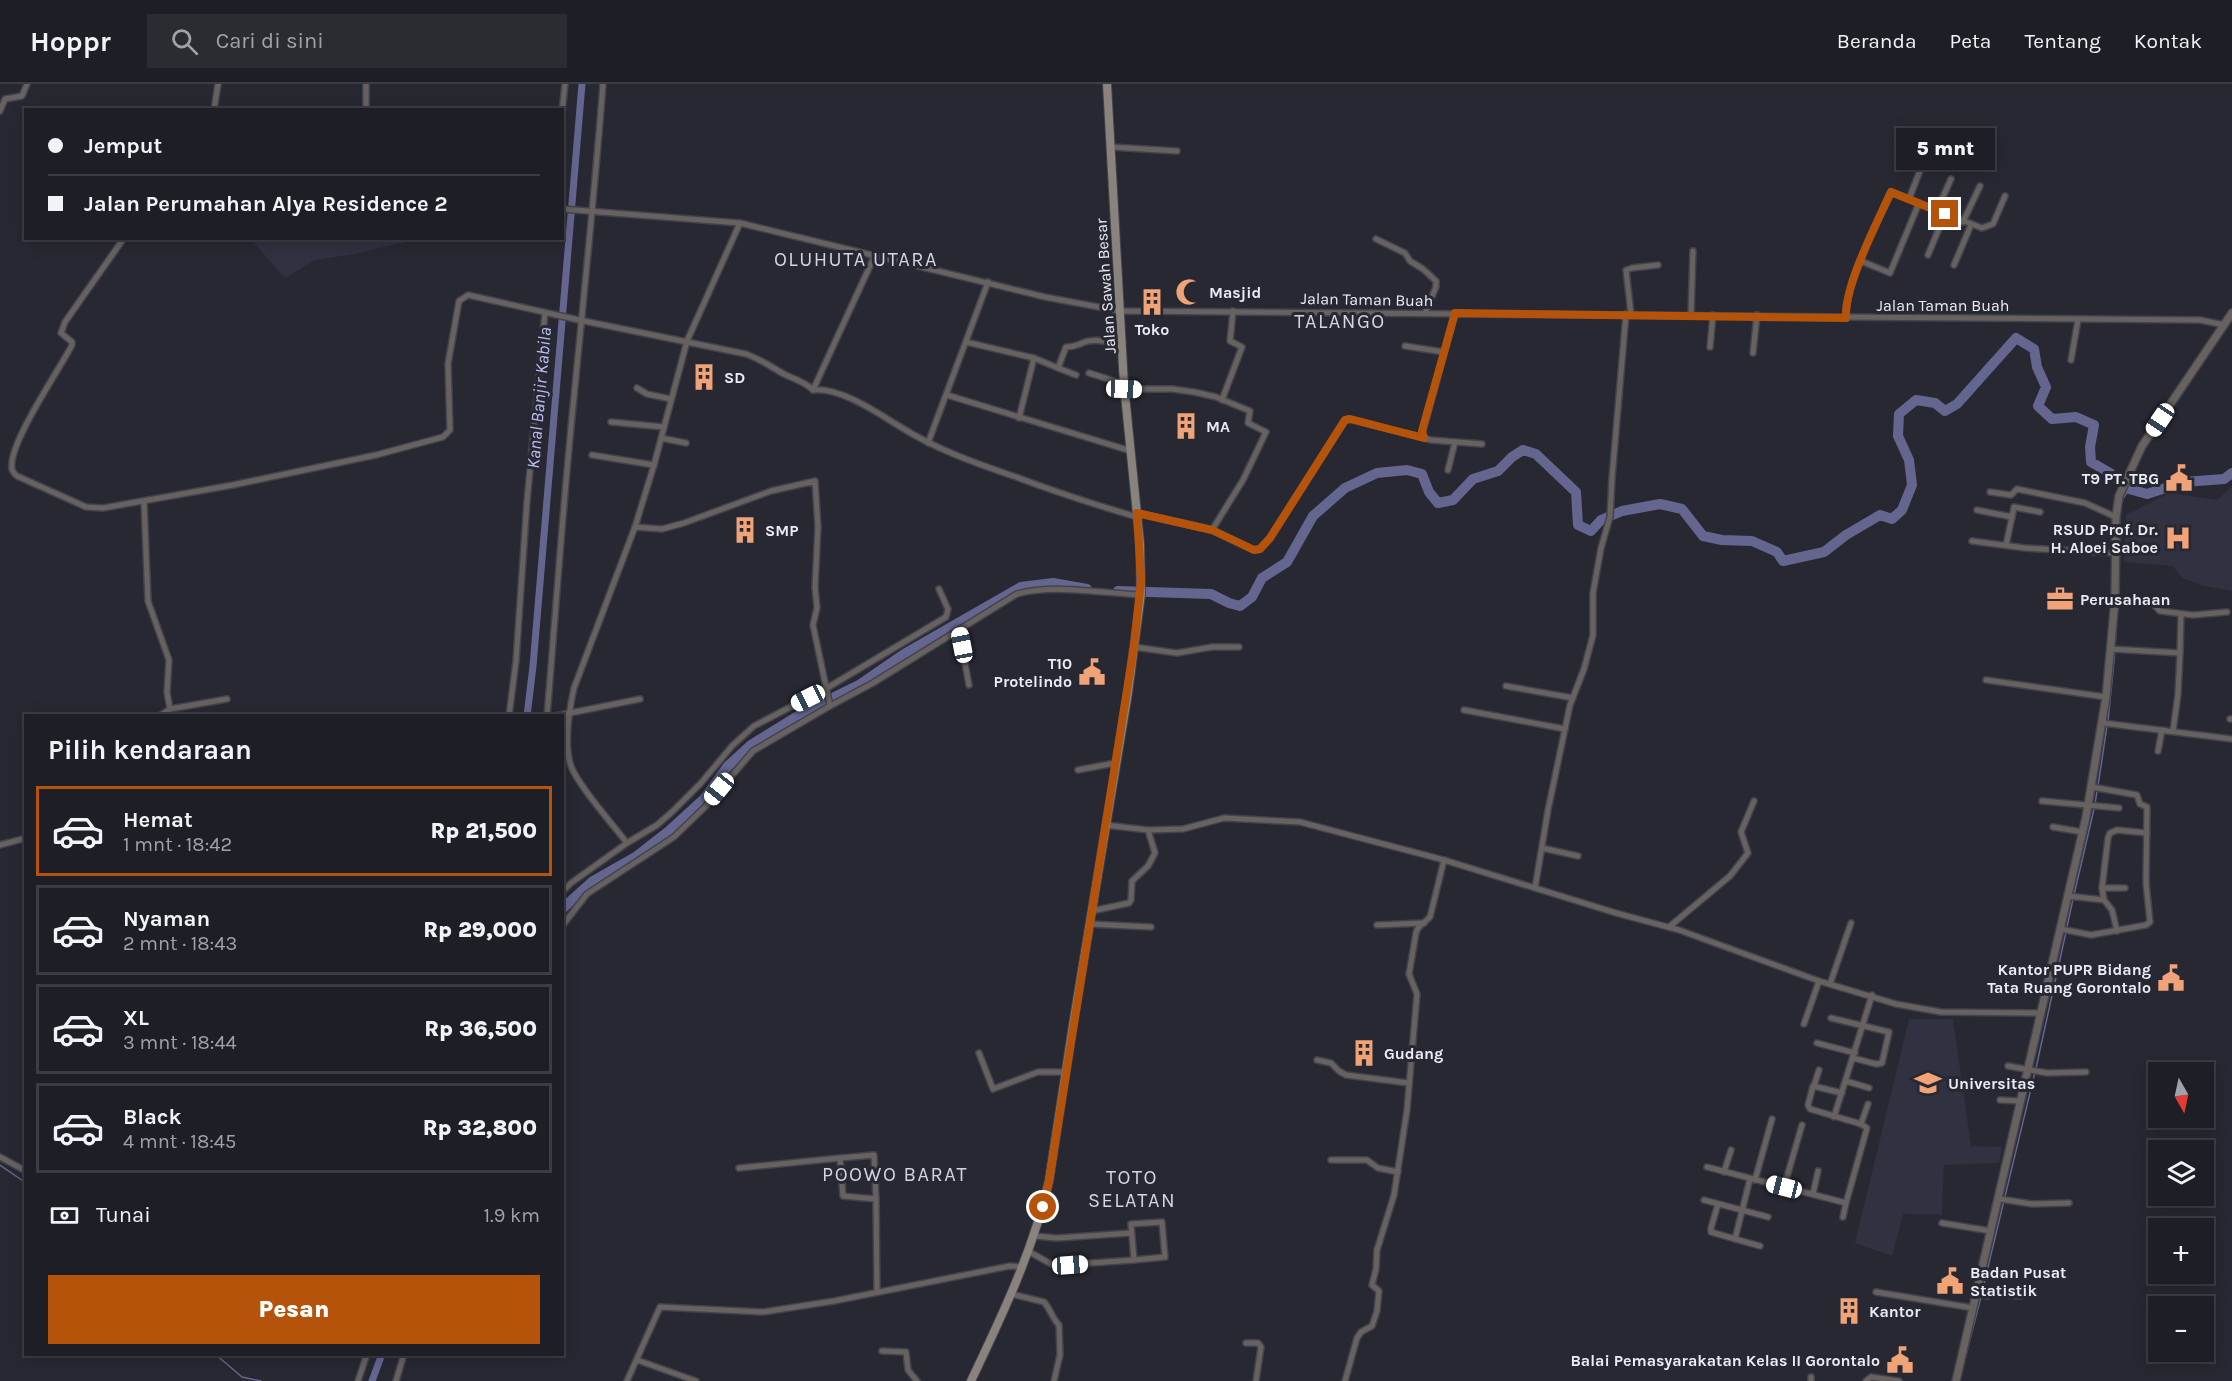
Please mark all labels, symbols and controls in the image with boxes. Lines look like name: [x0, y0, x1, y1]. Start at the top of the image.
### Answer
search box: [147, 14, 567, 68]
text: Hoppr: [30, 25, 111, 58]
icon: search: [168, 25, 201, 58]
text: Cari di sini: [216, 28, 324, 54]
text: Beranda: [1837, 29, 1917, 53]
text: Peta: [1950, 29, 1991, 53]
text: Tentang: [2024, 29, 2101, 53]
text: Kontak: [2134, 29, 2202, 53]
callout: 5 mnt: [1896, 127, 1994, 169]
text: Jemput: [84, 133, 162, 159]
text: 5 mnt: [1917, 137, 1974, 160]
text: Jalan Perumahan Alya Residence 2: [84, 191, 448, 217]
route end: [1931, 200, 1958, 227]
street label: Jalan Sawah Besar: [1091, 218, 1120, 354]
district label: OLUHUTA UTARA: [774, 248, 938, 271]
mosque icon: Masjid: [1174, 277, 1204, 307]
place label: Masjid: [1209, 283, 1261, 302]
building icon: Toko: [1137, 287, 1167, 317]
street label: Jalan Taman Buah: [1300, 289, 1434, 310]
street label: Jalan Taman Buah: [1877, 296, 2009, 315]
district label: TALANGO: [1294, 310, 1386, 333]
place label: Toko: [1135, 320, 1169, 339]
water label: Kanal Banjir Kabila: [522, 326, 556, 470]
building icon: SD: [689, 362, 719, 392]
place label: SD: [724, 368, 745, 387]
car: [1106, 379, 1142, 399]
car: [2142, 400, 2178, 440]
building icon: MA: [1171, 411, 1201, 441]
place label: MA: [1206, 417, 1230, 436]
public building icon: T9 PT. TBG: [2164, 463, 2194, 493]
place label: T9 PT. TBG: [2082, 469, 2159, 488]
building icon: SMP: [730, 515, 760, 545]
place label: RSUD Prof. Dr. H. Aloei Saboe: [2051, 520, 2159, 557]
place label: SMP: [765, 521, 798, 540]
hospital icon: RSUD Prof. Dr. H. Aloei Saboe: [2163, 523, 2193, 553]
office icon: Perusahaan: [2045, 584, 2075, 614]
place label: Perusahaan: [2080, 590, 2171, 609]
car: [950, 626, 974, 664]
place label: T10 Protelindo: [994, 654, 1072, 691]
public building icon: T10 Protelindo: [1077, 657, 1107, 687]
car: [788, 682, 828, 714]
text: Pilih kendaraan: [48, 734, 252, 766]
car: [701, 769, 737, 809]
icon: car: [51, 804, 105, 858]
text: Hemat: [123, 807, 193, 833]
text: Rp 21,500: [430, 818, 537, 844]
text: 1 mnt · 18:42: [123, 833, 232, 856]
icon: car: [51, 903, 105, 957]
text: Nyaman: [123, 906, 210, 932]
text: Rp 29,000: [423, 917, 537, 943]
text: 2 mnt · 18:43: [123, 932, 237, 955]
place label: Kantor PUPR Bidang Tata Ruang Gorontalo: [1987, 960, 2151, 997]
public building icon: Kantor PUPR Bidang Tata Ruang Gorontalo: [2156, 963, 2186, 993]
icon: car: [51, 1002, 105, 1056]
text: XL: [123, 1005, 149, 1031]
text: Rp 36,500: [424, 1016, 537, 1042]
text: 3 mnt · 18:44: [123, 1031, 237, 1054]
building icon: Gudang: [1349, 1038, 1379, 1068]
place label: Gudang: [1384, 1044, 1443, 1063]
north arrow: [2148, 1062, 2214, 1128]
map controls: [2148, 1062, 2214, 1362]
school or university icon: Universitas: [1913, 1068, 1943, 1098]
place label: Universitas: [1948, 1074, 2035, 1093]
icon: car: [51, 1101, 105, 1155]
text: Black: [123, 1104, 182, 1130]
text: Rp 32,800: [423, 1115, 537, 1141]
text: 4 mnt · 18:45: [123, 1130, 236, 1153]
button: layers: [2148, 1140, 2214, 1206]
district label: POOWO BARAT: [822, 1163, 968, 1186]
district label: TOTO SELATAN: [1088, 1166, 1176, 1212]
car: [1764, 1174, 1804, 1200]
route start: [1029, 1193, 1056, 1220]
icon: cash: [48, 1199, 81, 1232]
text: Tunai: [96, 1202, 151, 1228]
text: 1.9 km: [483, 1204, 540, 1227]
button: +: [2148, 1218, 2214, 1284]
car: [1051, 1255, 1089, 1275]
place label: Badan Pusat Statistik: [1970, 1263, 2066, 1300]
public building icon: Badan Pusat Statistik: [1935, 1266, 1965, 1296]
button: Pesan: [48, 1275, 540, 1344]
building icon: Kantor: [1834, 1296, 1864, 1326]
button: −: [2148, 1296, 2214, 1362]
place label: Kantor: [1869, 1302, 1921, 1321]
public building icon: Balai Pemasyarakatan Kelas II Gorontalo: [1885, 1345, 1915, 1375]
place label: Balai Pemasyarakatan Kelas II Gorontalo: [1570, 1351, 1880, 1370]

